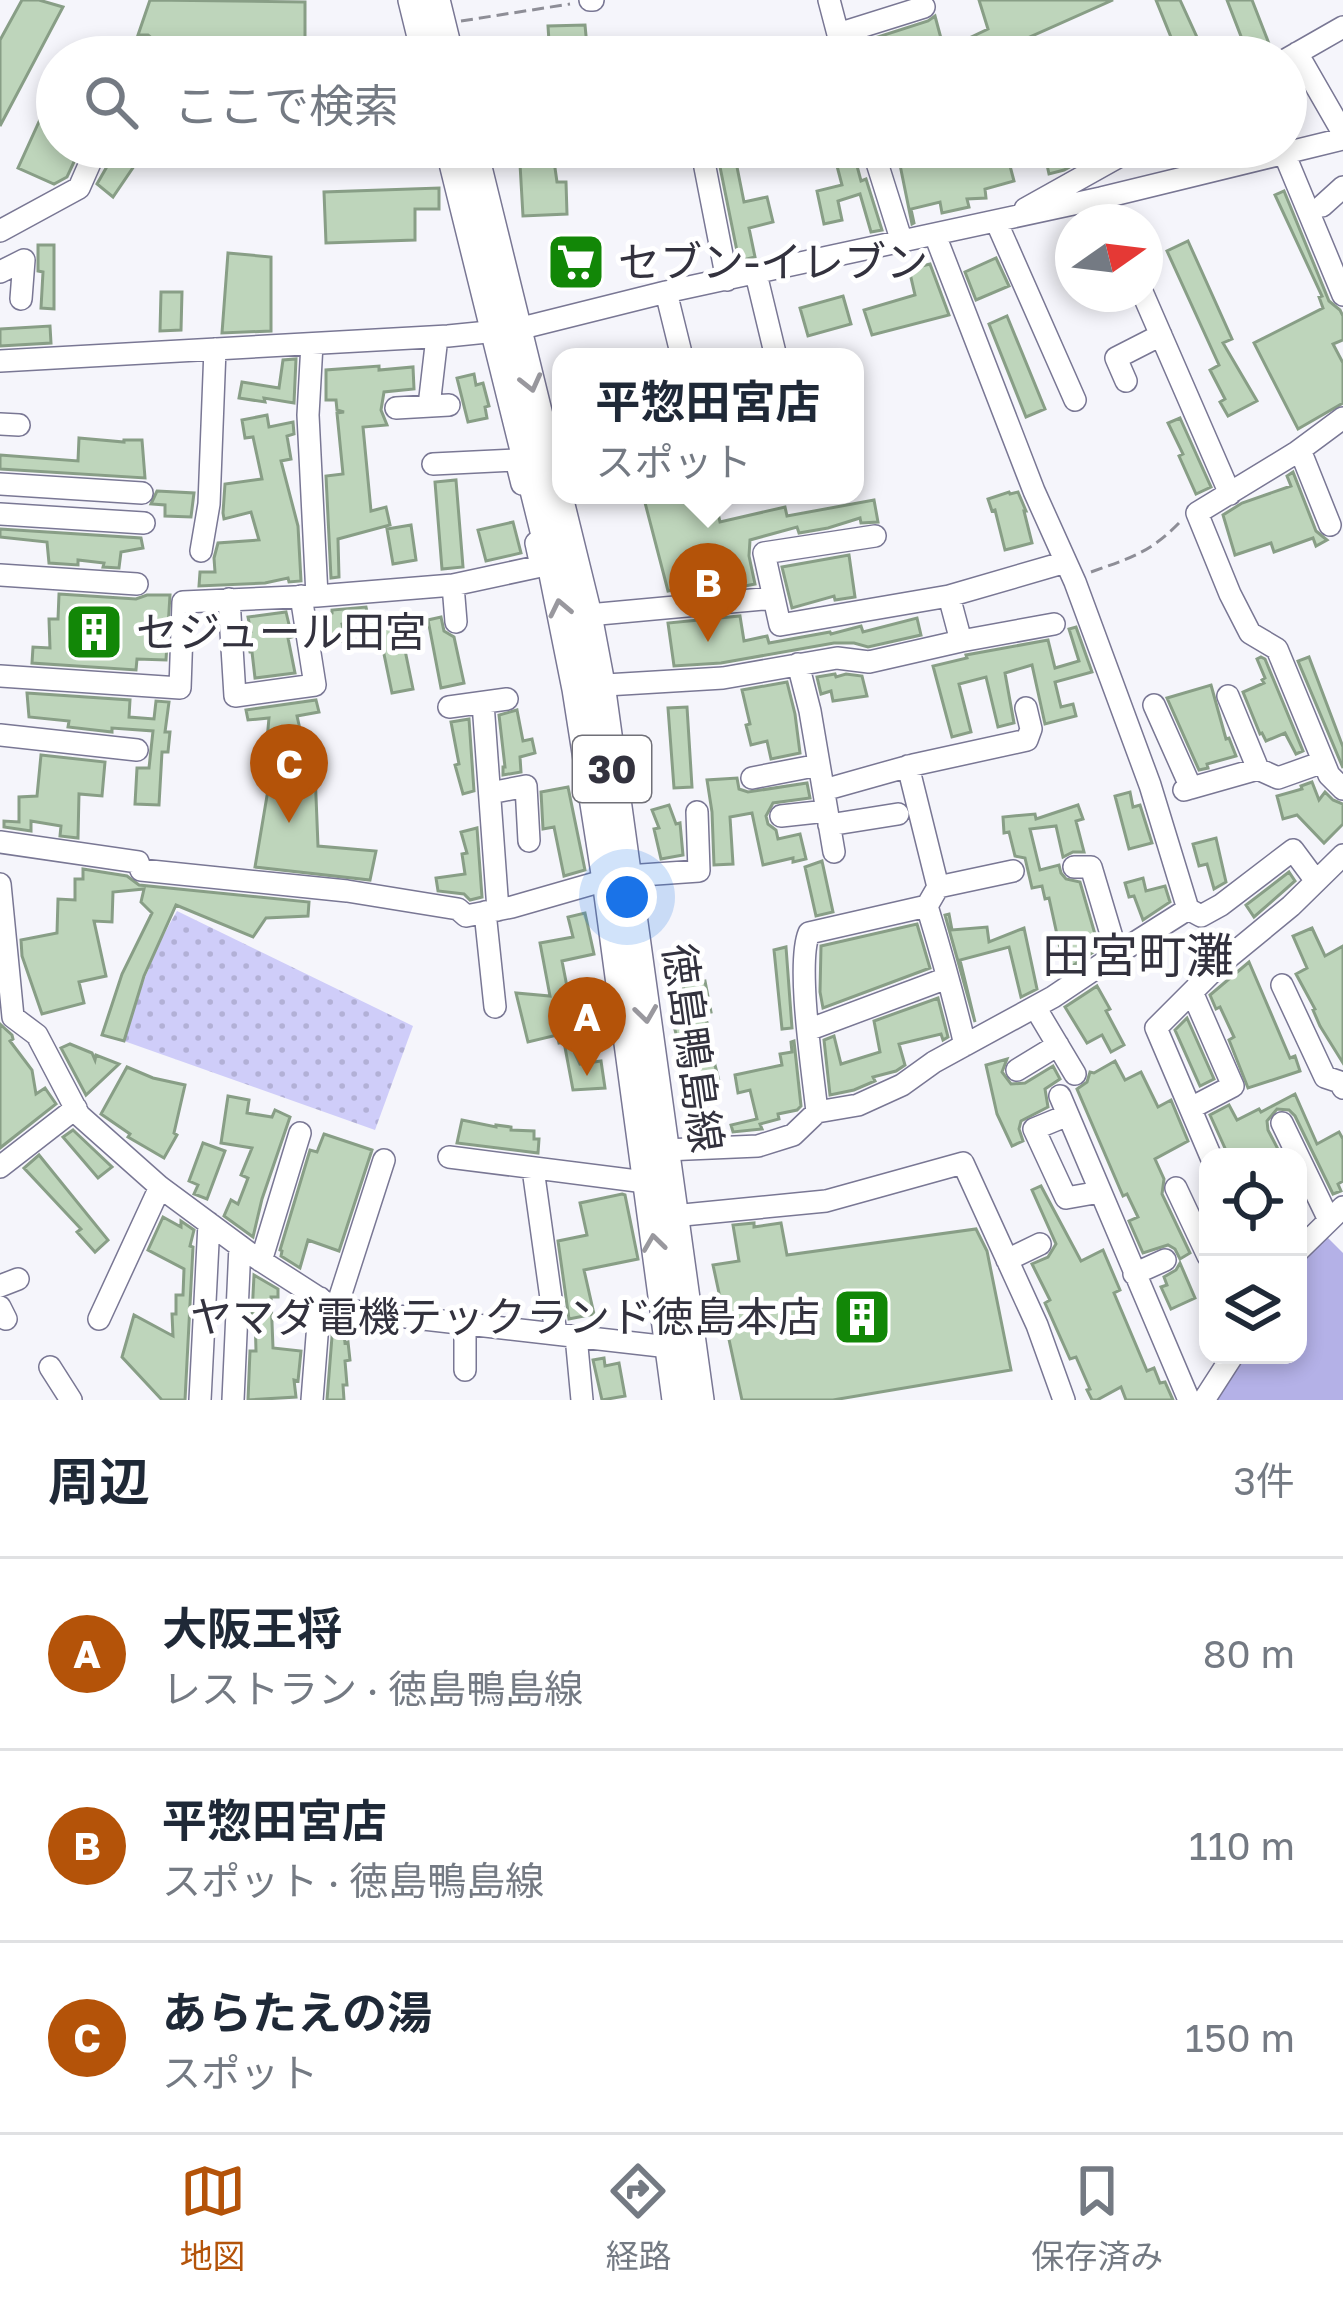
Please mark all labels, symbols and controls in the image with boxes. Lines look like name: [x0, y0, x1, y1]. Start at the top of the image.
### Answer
search box: [36, 36, 1307, 168]
icon: search: [78, 69, 144, 135]
text: ここで検索: [174, 78, 399, 132]
north arrow: [1055, 204, 1163, 312]
supermarket icon: セブン-イレブン: [545, 231, 607, 293]
place label: セブン-イレブン: [618, 236, 928, 286]
popup: [552, 348, 864, 504]
one-way arrow: [517, 372, 542, 392]
text: 平惣田宮店: [595, 374, 821, 428]
text: スポット: [595, 438, 752, 485]
pin: B: [669, 543, 747, 642]
one-way arrow: [548, 598, 573, 618]
building icon: セジュール田宮: [63, 601, 125, 663]
place label: セジュール田宮: [136, 606, 427, 656]
pin: C: [250, 724, 328, 823]
road number: 30: [573, 736, 651, 802]
your location: [597, 867, 657, 927]
district label: 田宮町灘: [1042, 926, 1234, 984]
street label: 徳島鴨島線: [655, 940, 733, 1155]
pin: A: [548, 977, 626, 1076]
one-way arrow: [632, 1004, 658, 1023]
map controls: [1199, 1148, 1307, 1364]
button: locate: [1199, 1148, 1307, 1256]
one-way arrow: [642, 1233, 668, 1252]
button: layers: [1199, 1256, 1307, 1364]
building icon: ヤマダ電機テックランド徳島本店: [831, 1286, 893, 1348]
place label: ヤマダ電機テックランド徳島本店: [190, 1291, 820, 1341]
text: 周辺: [48, 1450, 150, 1511]
text: 3件: [1233, 1457, 1295, 1504]
text: 大阪王将: [162, 1601, 342, 1655]
text: A: [73, 1630, 101, 1677]
text: 80 m: [1203, 1630, 1295, 1677]
text: レストラン · 徳島鴨島線: [162, 1665, 583, 1712]
text: 平惣田宮店: [162, 1793, 387, 1847]
text: B: [73, 1822, 101, 1869]
text: 110 m: [1189, 1822, 1295, 1869]
text: スポット · 徳島鴨島線: [162, 1857, 544, 1904]
text: あらたえの湯: [162, 1985, 432, 2039]
text: C: [73, 2014, 101, 2061]
text: 150 m: [1185, 2014, 1295, 2061]
text: スポット: [162, 2049, 318, 2096]
tab: 地図: [180, 2158, 246, 2278]
tab: 経路: [605, 2158, 671, 2278]
tab: 保存済み: [1031, 2158, 1163, 2278]

